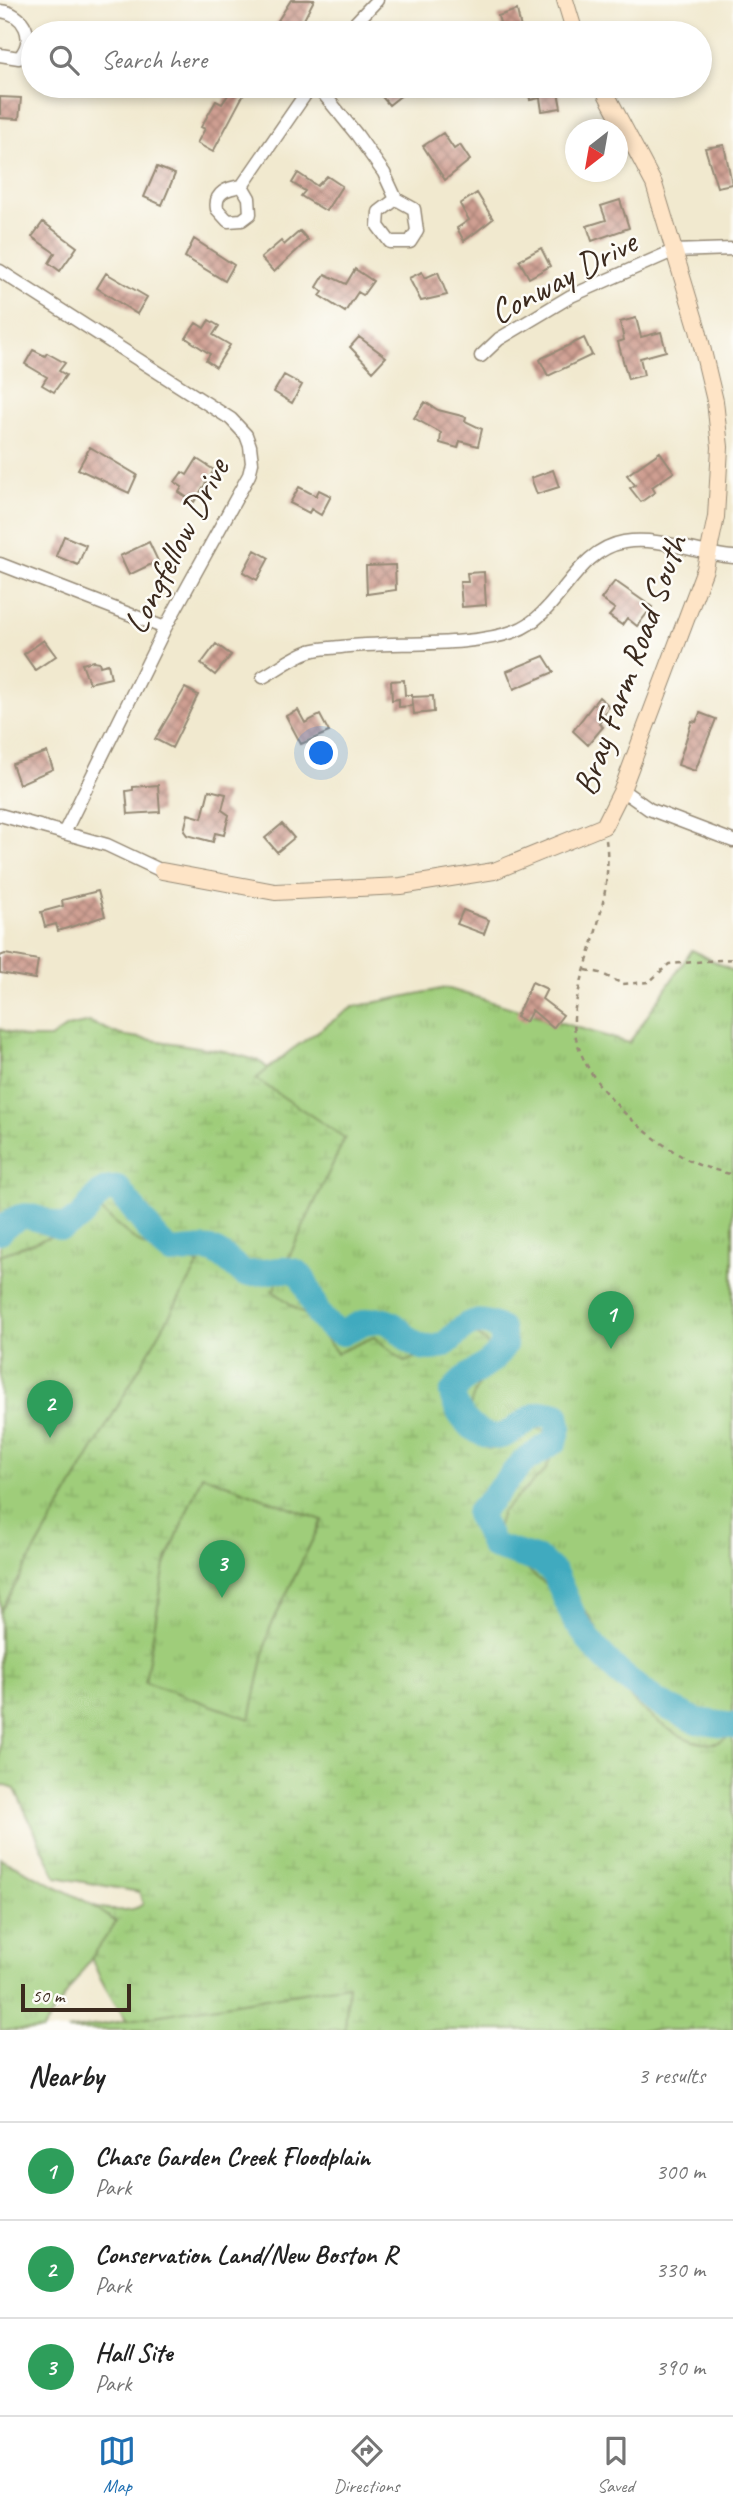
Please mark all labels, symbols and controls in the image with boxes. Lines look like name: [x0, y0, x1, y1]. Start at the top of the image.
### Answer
search box: [21, 21, 712, 98]
icon: search: [45, 41, 83, 79]
text: Search here: [101, 43, 207, 76]
north arrow: [565, 119, 628, 182]
street label: Conway Drive: [482, 218, 646, 334]
street label: Longfellow Drive: [113, 449, 241, 641]
street label: Bray Farm Road South: [562, 527, 698, 801]
your location: [304, 736, 338, 770]
pin: 1: [588, 1291, 634, 1349]
pin: 2: [27, 1380, 73, 1438]
pin: 3: [199, 1540, 245, 1598]
scale bar: [21, 1981, 131, 2013]
text: 50 m: [32, 1984, 64, 2008]
text: Nearby: [28, 2057, 104, 2095]
text: 3 results: [638, 2061, 705, 2090]
text: Chase Garden Creek Floodplain: [95, 2140, 370, 2173]
text: 1: [46, 2157, 56, 2186]
text: 300 m: [656, 2157, 705, 2186]
text: Park: [95, 2173, 131, 2202]
text: Conservation Land/New Boston R: [95, 2238, 397, 2271]
text: 2: [46, 2255, 56, 2284]
text: 330 m: [656, 2255, 705, 2284]
text: Park: [95, 2271, 131, 2300]
text: Hall Site: [95, 2336, 172, 2369]
text: 3: [46, 2353, 56, 2382]
text: 390 m: [656, 2353, 705, 2382]
text: Park: [95, 2369, 131, 2398]
tab: Map: [98, 2432, 136, 2498]
tab: Directions: [333, 2432, 400, 2498]
tab: Saved: [597, 2432, 635, 2498]

